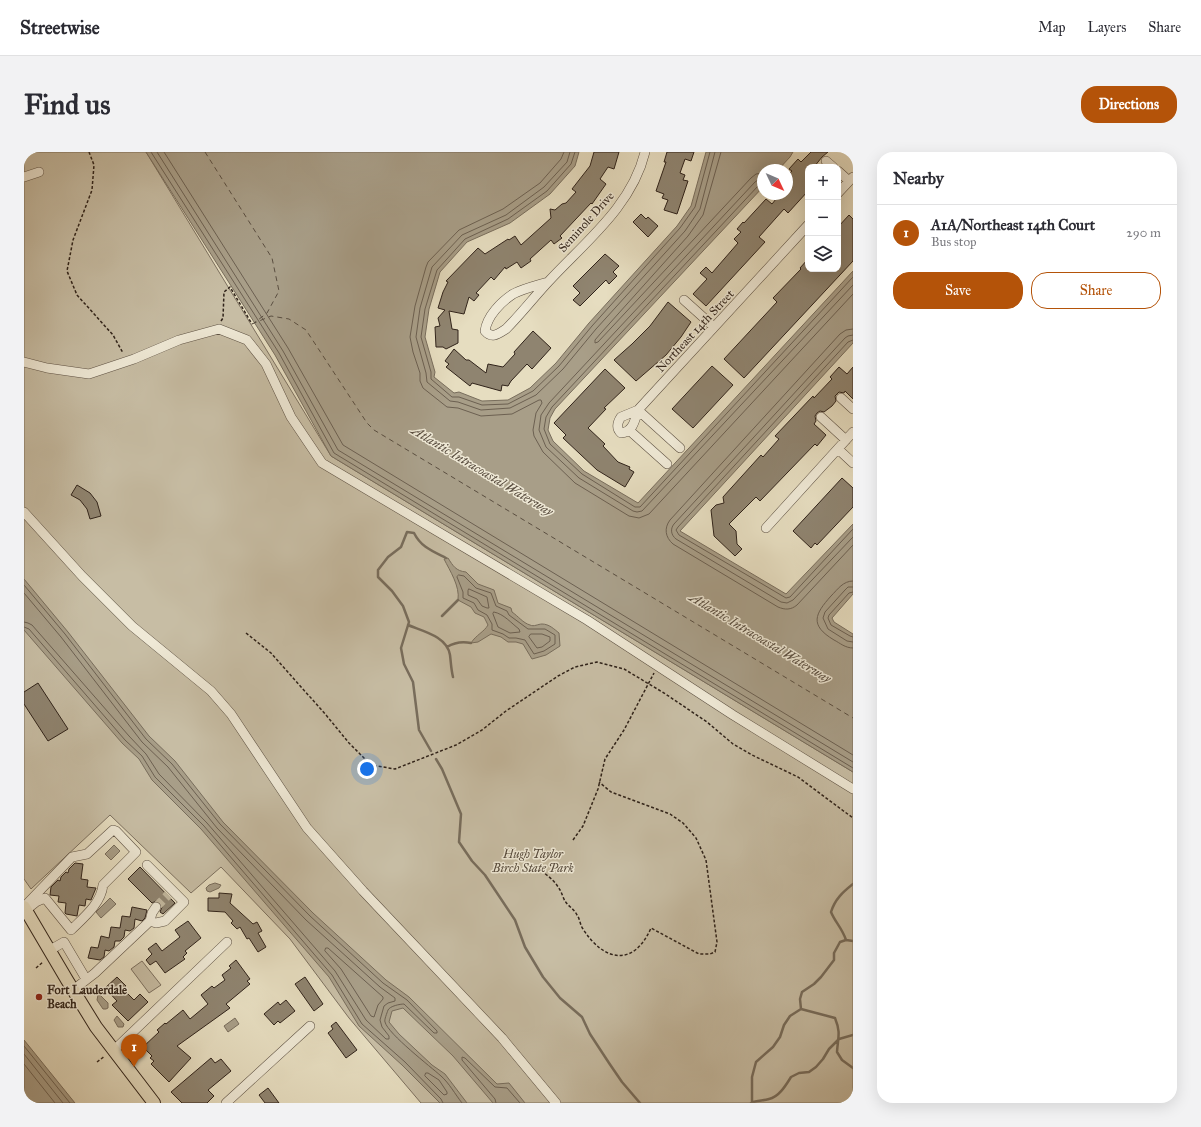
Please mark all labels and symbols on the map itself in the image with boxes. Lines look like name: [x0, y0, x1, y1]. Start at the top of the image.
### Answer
north arrow: [757, 164, 793, 200]
street label: Seminole Drive: [555, 189, 617, 255]
street label: Northeast 14th Street: [653, 286, 737, 375]
water label: Atlantic Intracoastal Waterway: [406, 421, 557, 520]
water label: Atlantic Intracoastal Waterway: [684, 588, 835, 687]
your location: [357, 759, 377, 779]
park label: Hugh Taylor Birch State Park: [491, 847, 574, 875]
place label: Fort Lauderdale Beach: [47, 983, 127, 1011]
marker: Fort Lauderdale Beach: [34, 992, 44, 1002]
pin: 1: [121, 1034, 147, 1067]

